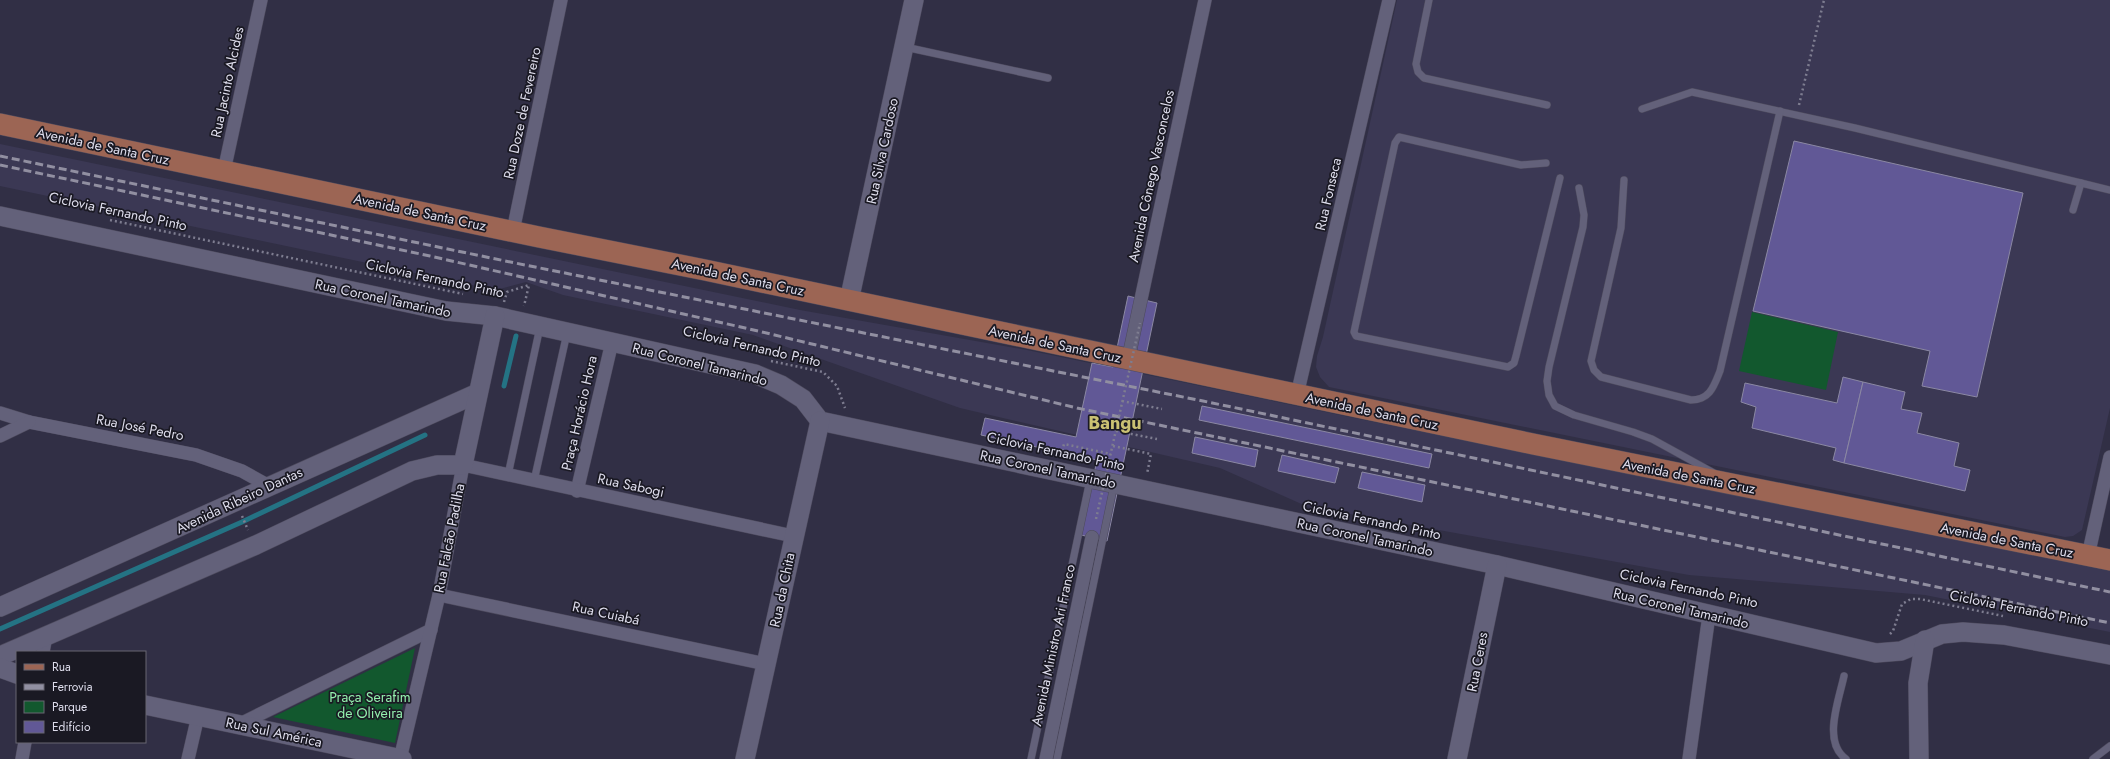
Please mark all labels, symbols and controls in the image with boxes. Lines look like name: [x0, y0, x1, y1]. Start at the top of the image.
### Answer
street label: Rua Jacinto Alcides: [205, 24, 249, 139]
street label: Rua Doze de Fevereiro: [498, 45, 546, 181]
street label: Avenida Cônego Vasconcelos: [1123, 88, 1179, 264]
street label: Rua Silva Cardoso: [861, 96, 903, 206]
street label: Avenida de Santa Cruz: [35, 122, 172, 170]
street label: Rua Fonseca: [1310, 156, 1346, 232]
street label: Ciclovia Fernando Pinto: [47, 187, 189, 235]
street label: Avenida de Santa Cruz: [352, 188, 489, 236]
street label: Avenida de Santa Cruz: [670, 253, 807, 301]
street label: Ciclovia Fernando Pinto: [364, 254, 506, 302]
street label: Rua Coronel Tamarindo: [313, 274, 453, 322]
street label: Ciclovia Fernando Pinto: [681, 320, 823, 372]
street label: Avenida de Santa Cruz: [987, 320, 1124, 368]
street label: Rua Coronel Tamarindo: [630, 338, 770, 391]
street label: Praça Horácio Hora: [556, 354, 602, 472]
street label: Avenida de Santa Cruz: [1304, 387, 1441, 435]
street label: Rua José Pedro: [94, 409, 186, 445]
district label: Bangu: [1088, 410, 1142, 436]
street label: Ciclovia Fernando Pinto: [985, 427, 1127, 475]
street label: Rua Coronel Tamarindo: [978, 445, 1118, 493]
street label: Avenida de Santa Cruz: [1621, 453, 1758, 499]
street label: Avenida Ribeiro Dantas: [172, 462, 306, 538]
street label: Rua Sabogi: [596, 468, 666, 502]
street label: Rua Falcão Padilha: [429, 482, 469, 594]
street label: Ciclovia Fernando Pinto: [1301, 496, 1443, 544]
street label: Rua Coronel Tamarindo: [1295, 513, 1435, 561]
street label: Avenida de Santa Cruz: [1939, 517, 2076, 563]
street label: Rua da Chita: [764, 551, 800, 629]
street label: Avenida Ministro Ari Franco: [1026, 562, 1080, 728]
street label: Ciclovia Fernando Pinto: [1618, 564, 1760, 612]
street label: Rua Coronel Tamarindo: [1611, 583, 1751, 633]
street label: Ciclovia Fernando Pinto: [1948, 585, 2090, 631]
street label: Rua Cuiabá: [571, 596, 641, 630]
street label: Rua Ceres: [1461, 630, 1493, 694]
legend: [16, 651, 146, 743]
text: Rua: [52, 658, 71, 676]
text: Ferrovia: [52, 678, 93, 696]
park label: Praça Serafim de Oliveira: [329, 687, 411, 723]
text: Parque: [52, 698, 87, 716]
street label: Rua Sul América: [224, 712, 324, 752]
text: Edifício: [52, 718, 91, 736]

